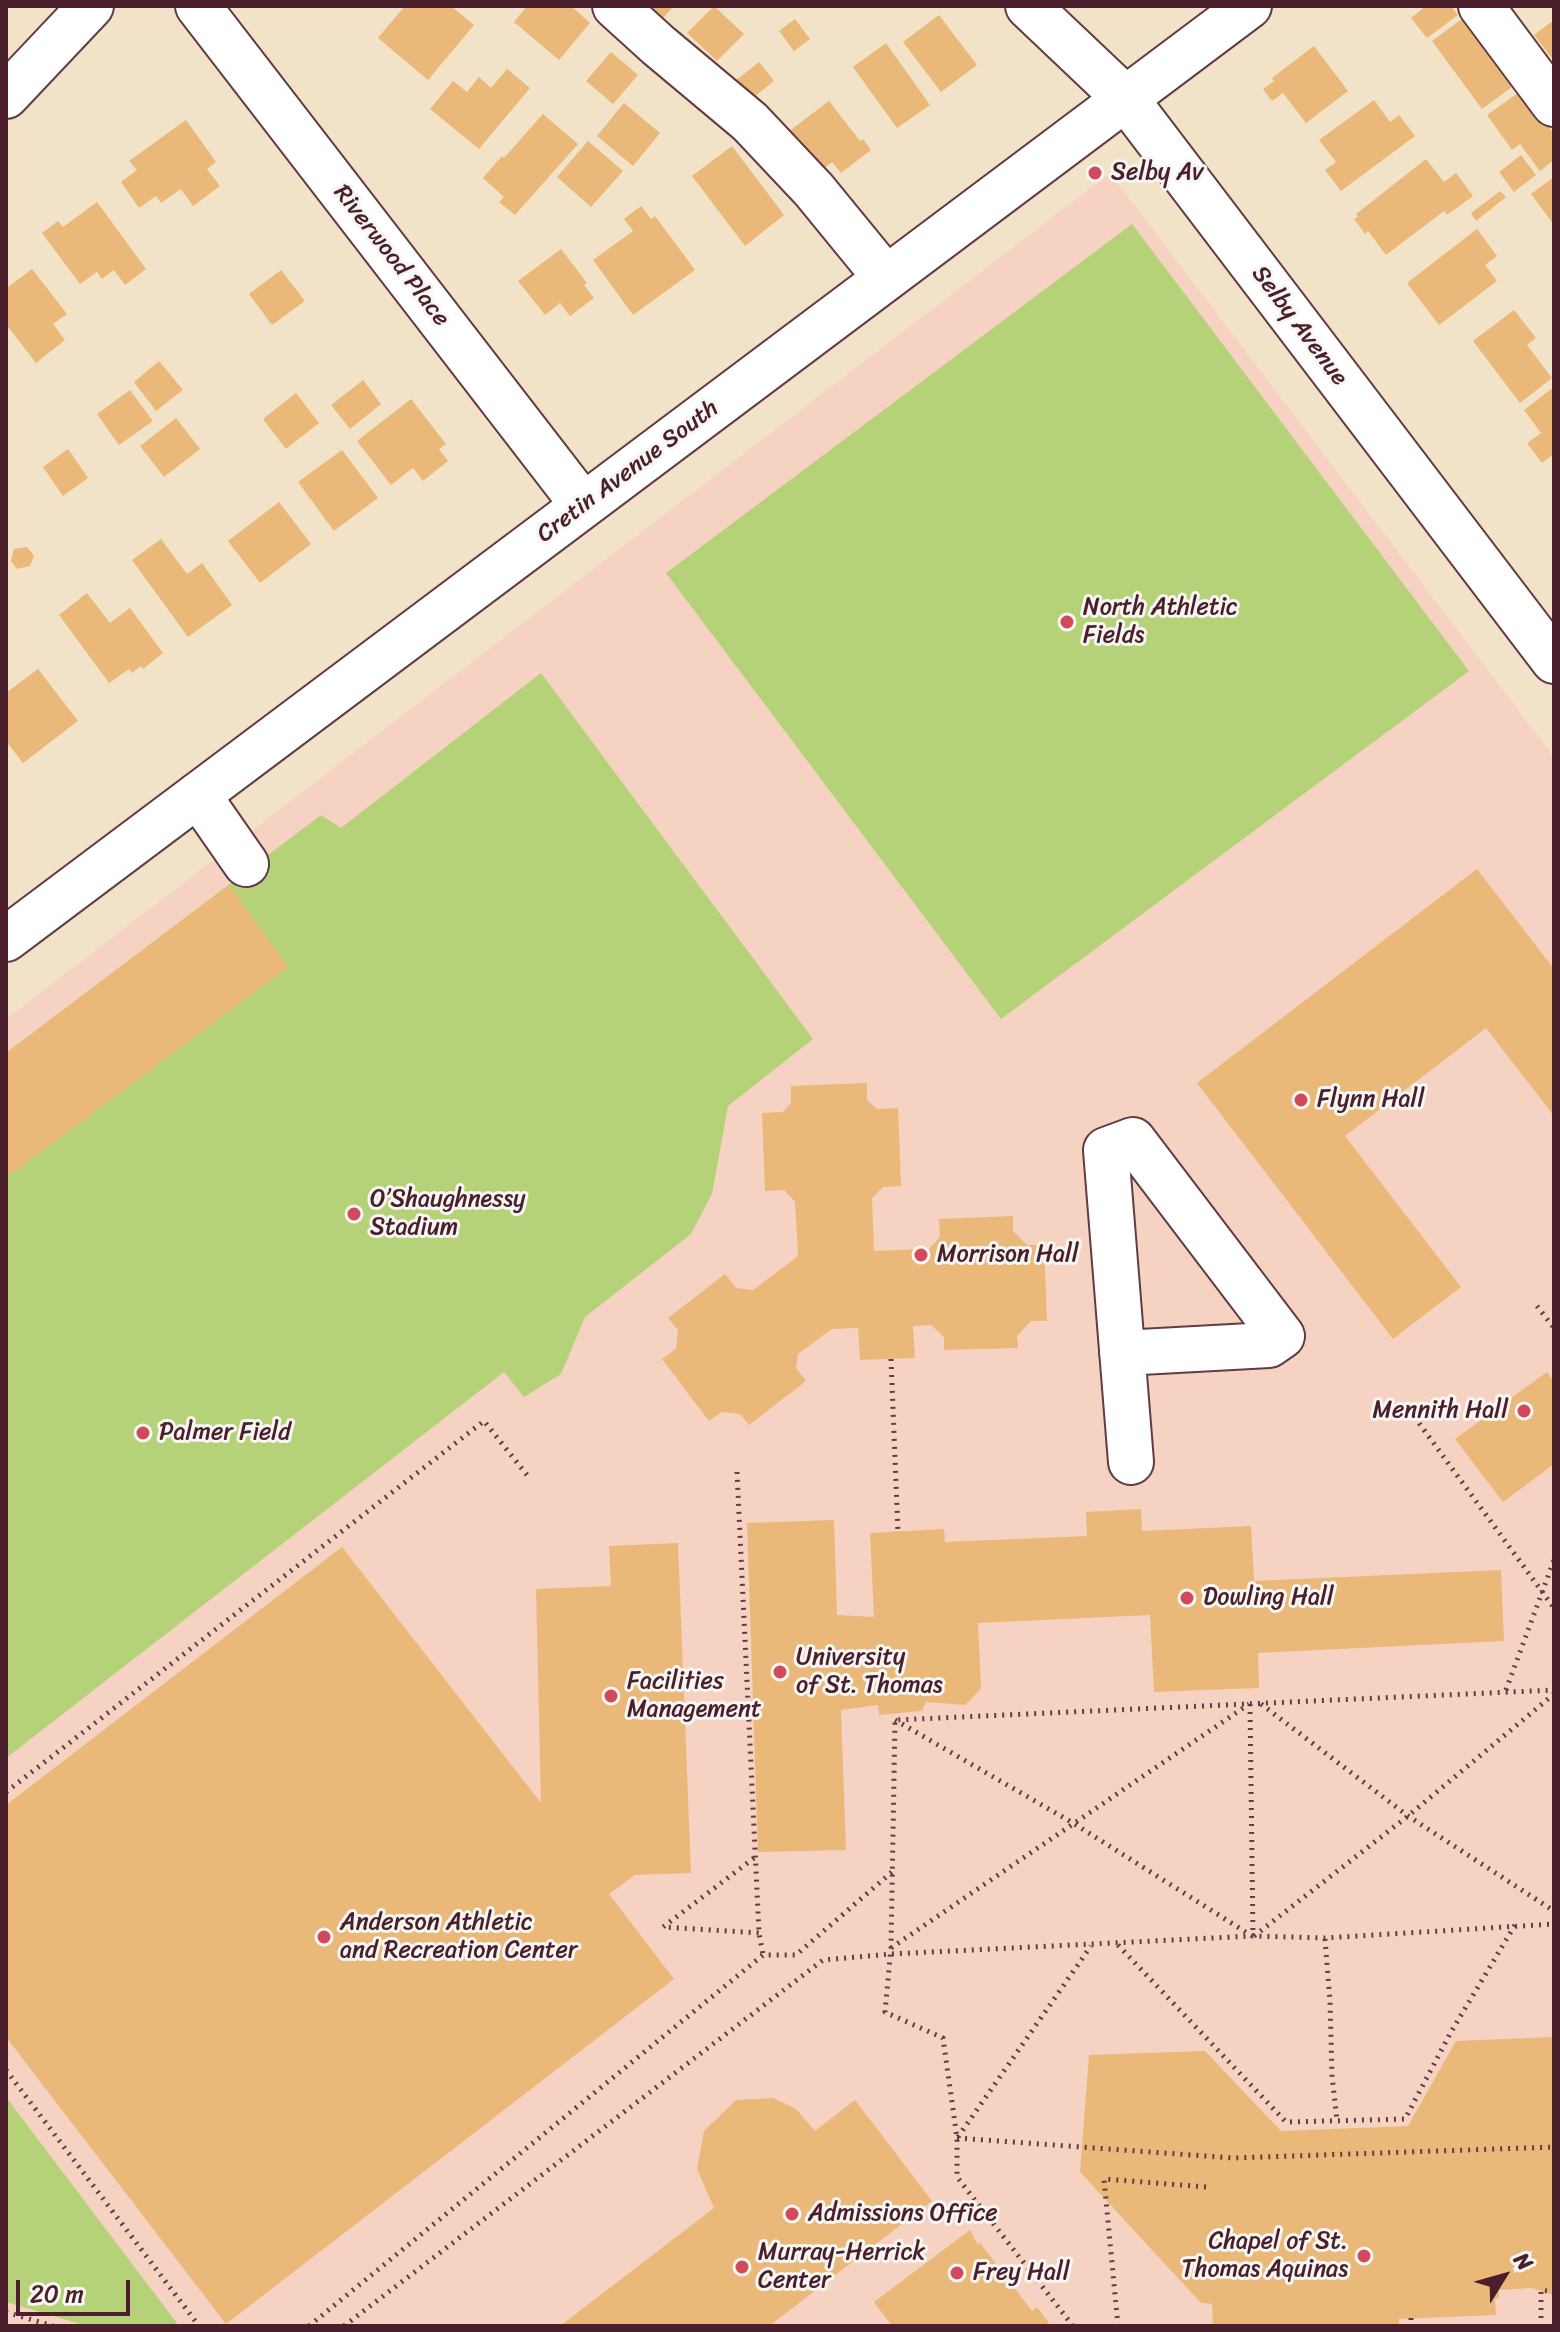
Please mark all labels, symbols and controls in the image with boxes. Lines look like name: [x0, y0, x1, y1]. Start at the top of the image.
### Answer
place label: Selby Av: [1111, 159, 1203, 187]
marker: Selby Av: [1086, 164, 1104, 182]
street label: Riverwood Place: [327, 179, 455, 333]
street label: Selby Avenue: [1245, 261, 1353, 391]
street label: Cretin Avenue South: [532, 394, 724, 550]
place label: North Athletic Fields: [1083, 594, 1238, 650]
marker: North Athletic Fields: [1058, 613, 1076, 631]
place label: Flynn Hall: [1317, 1086, 1424, 1114]
marker: Flynn Hall: [1292, 1091, 1310, 1109]
place label: O’Shaughnessy Stadium: [370, 1186, 525, 1242]
marker: O’Shaughnessy Stadium: [345, 1205, 363, 1223]
place label: Morrison Hall: [937, 1241, 1079, 1269]
marker: Morrison Hall: [912, 1246, 930, 1264]
place label: Mennith Hall: [1372, 1397, 1508, 1425]
marker: Mennith Hall: [1515, 1402, 1533, 1420]
place label: Palmer Field: [159, 1419, 291, 1447]
marker: Palmer Field: [134, 1424, 152, 1442]
place label: Dowling Hall: [1203, 1584, 1334, 1612]
marker: Dowling Hall: [1178, 1589, 1196, 1607]
place label: University of St. Thomas: [796, 1644, 943, 1700]
marker: University of St. Thomas: [771, 1663, 789, 1681]
place label: Facilities Management: [627, 1668, 761, 1724]
marker: Facilities Management: [602, 1687, 620, 1705]
place label: Anderson Athletic and Recreation Center: [340, 1909, 578, 1965]
marker: Anderson Athletic and Recreation Center: [315, 1928, 333, 1946]
place label: Admissions Office: [808, 2200, 998, 2228]
marker: Admissions Office: [783, 2205, 801, 2223]
place label: Chapel of St. Thomas Aquinas: [1182, 2228, 1348, 2284]
north arrow: [1464, 2236, 1544, 2316]
place label: Murray-Herrick Center: [758, 2239, 925, 2295]
text: N: [1503, 2243, 1544, 2279]
marker: Chapel of St. Thomas Aquinas: [1355, 2247, 1373, 2265]
marker: Murray-Herrick Center: [733, 2258, 751, 2276]
place label: Frey Hall: [973, 2259, 1070, 2287]
scale bar: [20, 2264, 134, 2314]
marker: Frey Hall: [948, 2264, 966, 2282]
text: 20 m: [30, 2273, 84, 2315]

